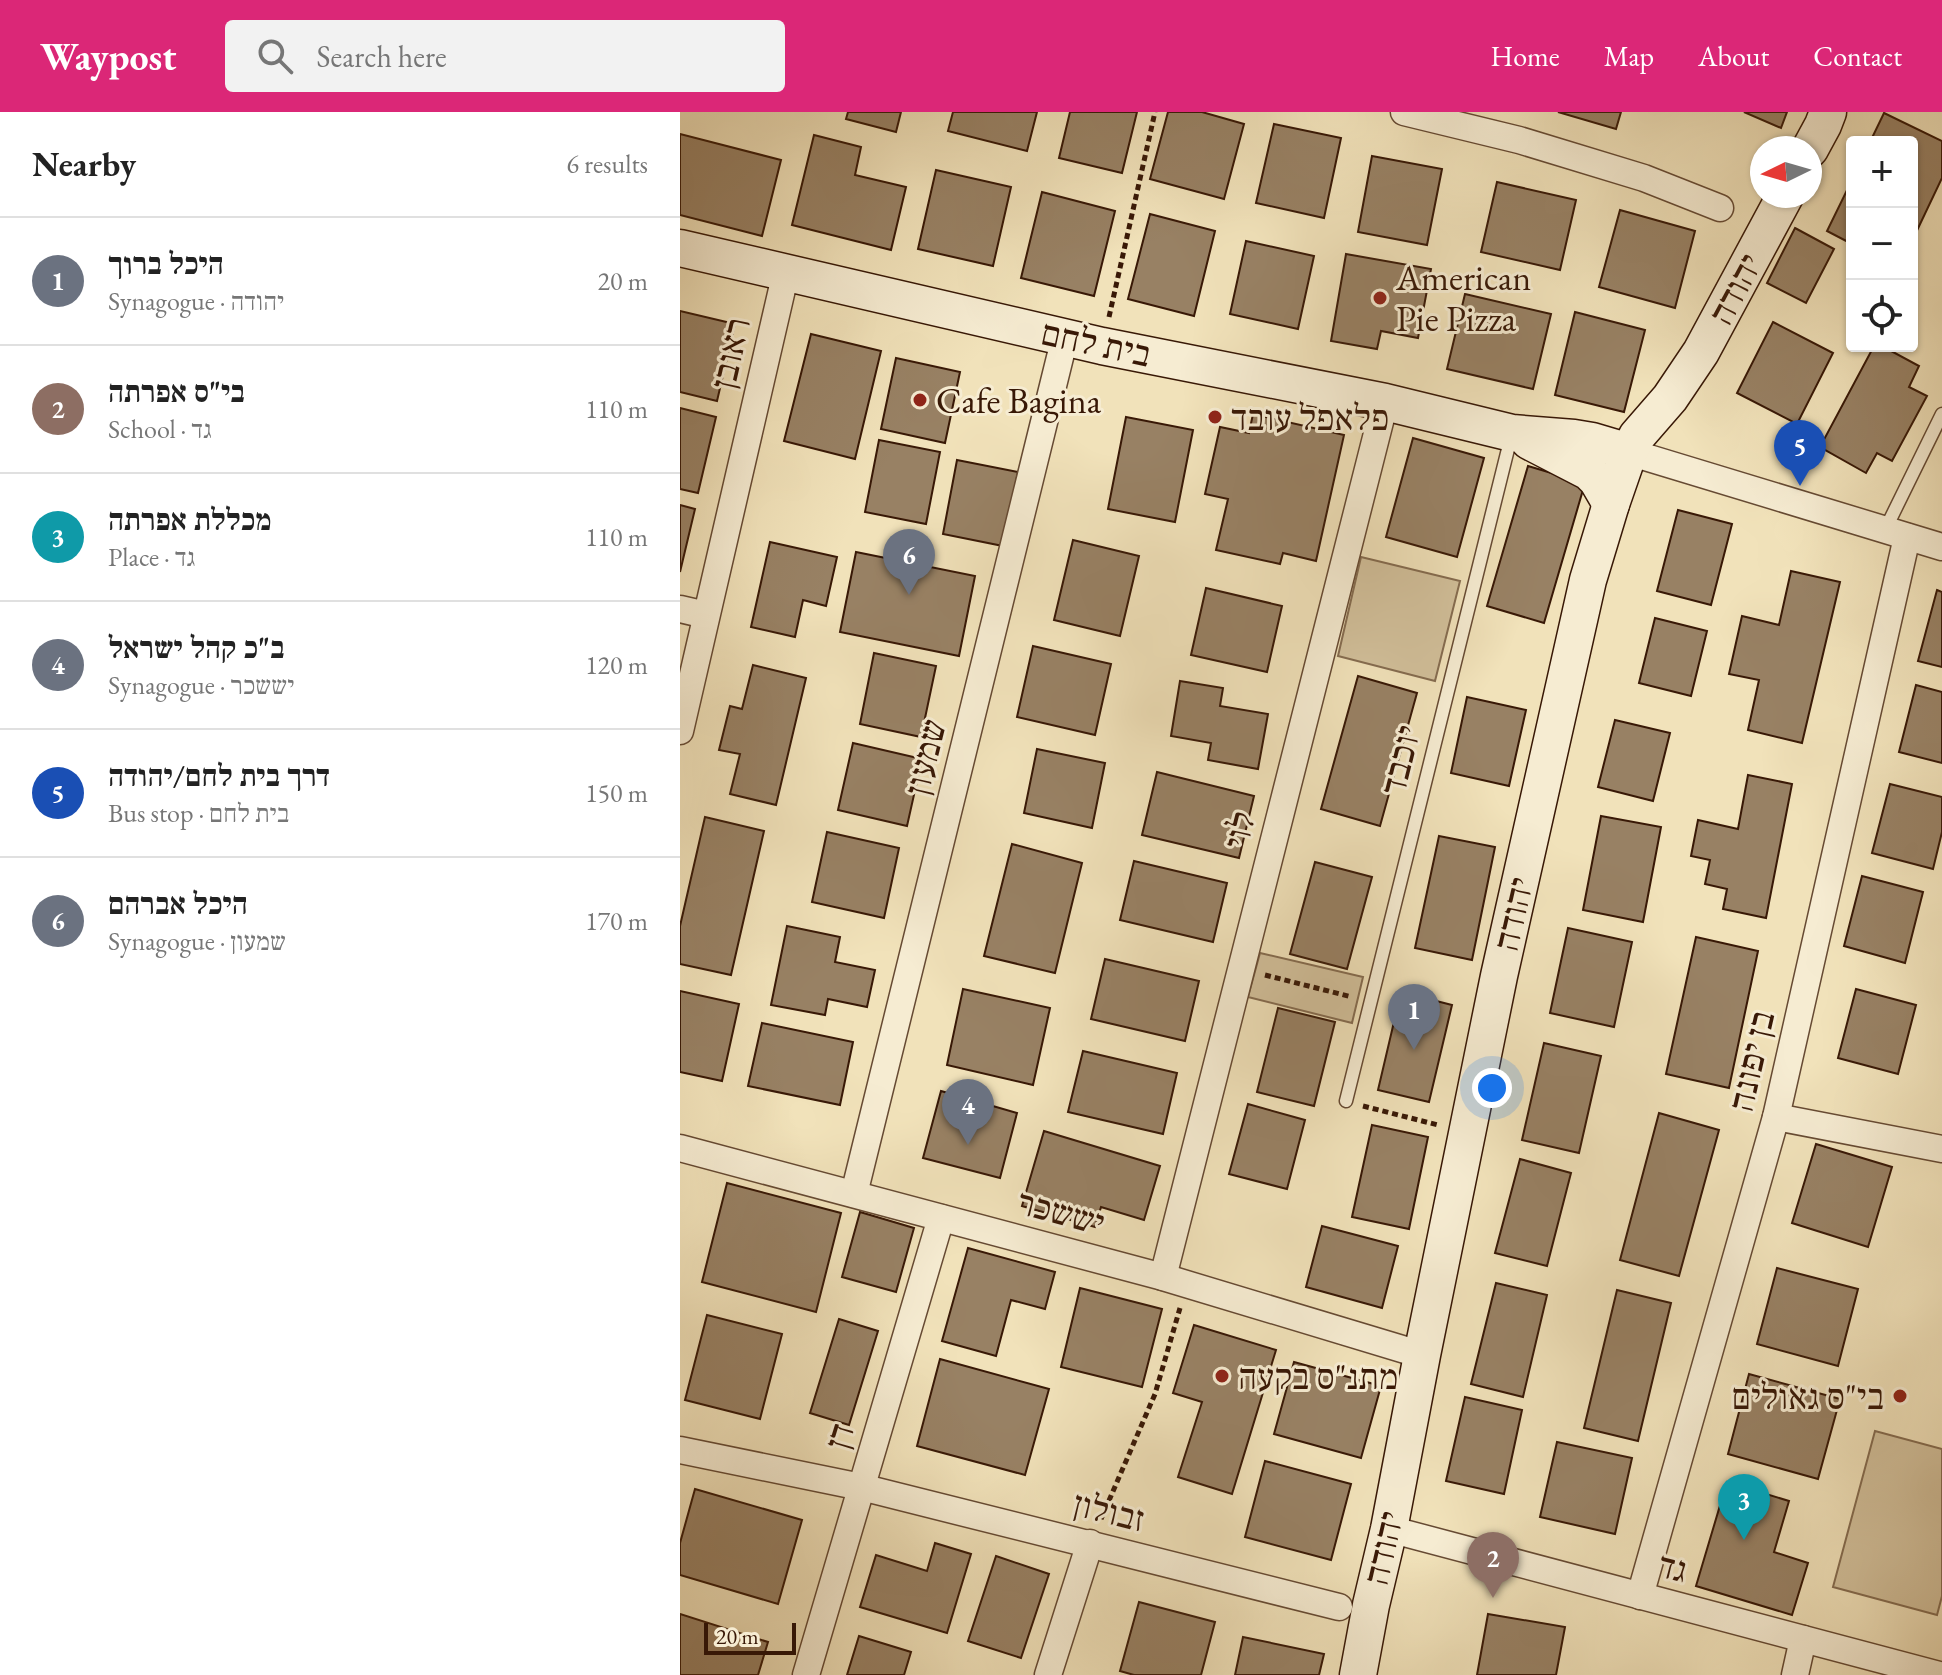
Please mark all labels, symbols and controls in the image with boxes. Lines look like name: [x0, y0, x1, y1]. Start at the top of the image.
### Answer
search box: [225, 20, 785, 92]
text: Waypost: [40, 32, 177, 81]
icon: search: [253, 34, 297, 78]
text: Search here: [317, 37, 447, 76]
text: Home: [1490, 38, 1560, 74]
text: Map: [1604, 38, 1654, 74]
text: About: [1698, 38, 1769, 74]
text: Contact: [1813, 38, 1902, 74]
north arrow: [1750, 136, 1822, 208]
map controls: [1846, 136, 1918, 352]
button: +: [1846, 136, 1918, 208]
text: Nearby: [32, 142, 136, 186]
text: 6 results: [567, 147, 648, 181]
button: −: [1846, 208, 1918, 280]
text: היכל ברוך: [108, 244, 224, 283]
street label: יהודה: [1697, 245, 1773, 333]
place label: American Pie Pizza: [1395, 254, 1531, 342]
text: 1: [51, 264, 65, 298]
text: 20 m: [598, 264, 648, 298]
button: locate: [1846, 280, 1918, 352]
text: Synagogue · יהודה: [108, 284, 284, 318]
marker: American Pie Pizza: [1371, 289, 1389, 307]
street label: בית לחם: [1037, 308, 1155, 378]
street label: ראובן: [699, 313, 761, 393]
text: בי"ס אפרתה: [108, 372, 245, 411]
place label: Cafe Bagina: [936, 377, 1102, 424]
marker: Cafe Bagina: [911, 391, 929, 409]
text: 2: [51, 392, 65, 426]
text: 110 m: [585, 392, 648, 426]
place label: פלאפל עובד: [1231, 394, 1389, 441]
marker: פלאפל עובד: [1206, 408, 1224, 426]
text: School · גד: [108, 412, 212, 446]
pin: 5: [1774, 420, 1826, 486]
text: מכללת אפרתה: [108, 500, 272, 539]
text: 3: [51, 520, 65, 554]
text: 110 m: [585, 520, 648, 554]
pin: 6: [883, 529, 935, 595]
text: Place · גד: [108, 540, 195, 574]
text: ב"כ קהל ישראל: [108, 628, 284, 667]
text: 4: [51, 648, 65, 682]
text: 120 m: [585, 648, 648, 682]
text: Synagogue · יששכר: [108, 668, 294, 702]
street label: שמעון: [893, 714, 957, 800]
street label: יוכבד: [1369, 720, 1431, 800]
text: דרך בית לחם/יהודה: [108, 756, 330, 795]
text: 5: [51, 776, 65, 810]
text: 150 m: [585, 776, 648, 810]
text: Bus stop · בית לחם: [108, 796, 289, 830]
street label: לוי: [1212, 806, 1266, 854]
street label: יהודה: [1482, 873, 1544, 955]
text: היכל אברהם: [108, 884, 248, 923]
text: 6: [51, 904, 65, 938]
text: 170 m: [585, 904, 648, 938]
text: Synagogue · שמעון: [108, 924, 286, 958]
pin: 1: [1388, 984, 1440, 1050]
street label: בן יפונה: [1717, 1006, 1785, 1116]
your location: [1472, 1068, 1512, 1108]
pin: 4: [942, 1079, 994, 1145]
street label: יששכר: [1012, 1178, 1110, 1246]
place label: מתנ"ס בקעה: [1238, 1353, 1398, 1400]
marker: מתנ"ס בקעה: [1213, 1367, 1231, 1385]
place label: בי"ס גאולים: [1732, 1373, 1884, 1420]
marker: בי"ס גאולים: [1891, 1387, 1909, 1405]
street label: דן: [813, 1417, 865, 1455]
pin: 3: [1718, 1474, 1770, 1540]
street label: זבולון: [1069, 1480, 1149, 1542]
street label: יהודה: [1352, 1507, 1414, 1589]
pin: 2: [1467, 1532, 1519, 1598]
street label: גד: [1653, 1541, 1693, 1593]
scale bar: [704, 1619, 796, 1655]
text: 20 m: [716, 1622, 759, 1651]

